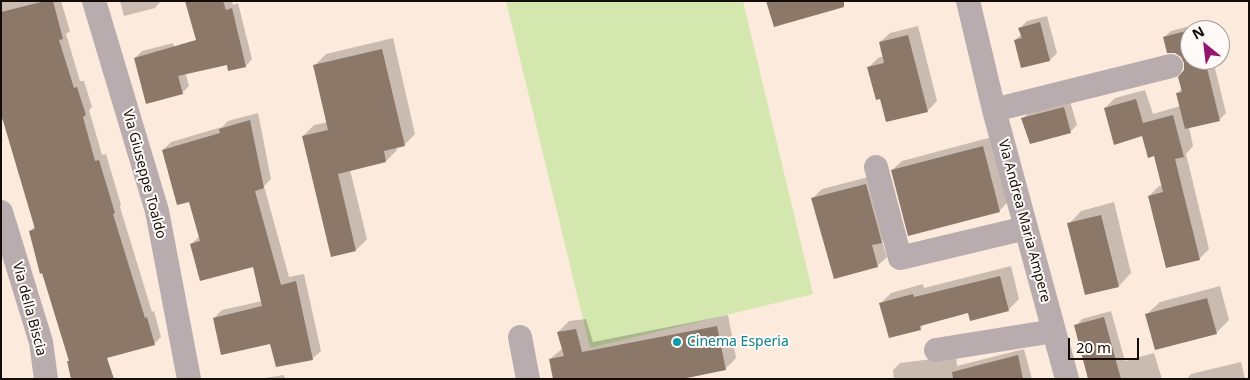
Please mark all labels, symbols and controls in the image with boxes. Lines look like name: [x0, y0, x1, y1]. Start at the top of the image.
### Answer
north arrow: [1180, 20, 1230, 70]
text: N: [1188, 21, 1208, 43]
street label: Via Giuseppe Toaldo: [119, 108, 169, 240]
street label: Via Andrea Maria Ampere: [994, 138, 1054, 304]
street label: Via della Biscia: [8, 260, 50, 358]
scale bar: [1070, 328, 1141, 360]
place label: Cinema Esperia: [687, 334, 789, 350]
marker: Cinema Esperia: [671, 336, 683, 348]
text: 20 m: [1076, 337, 1111, 357]

